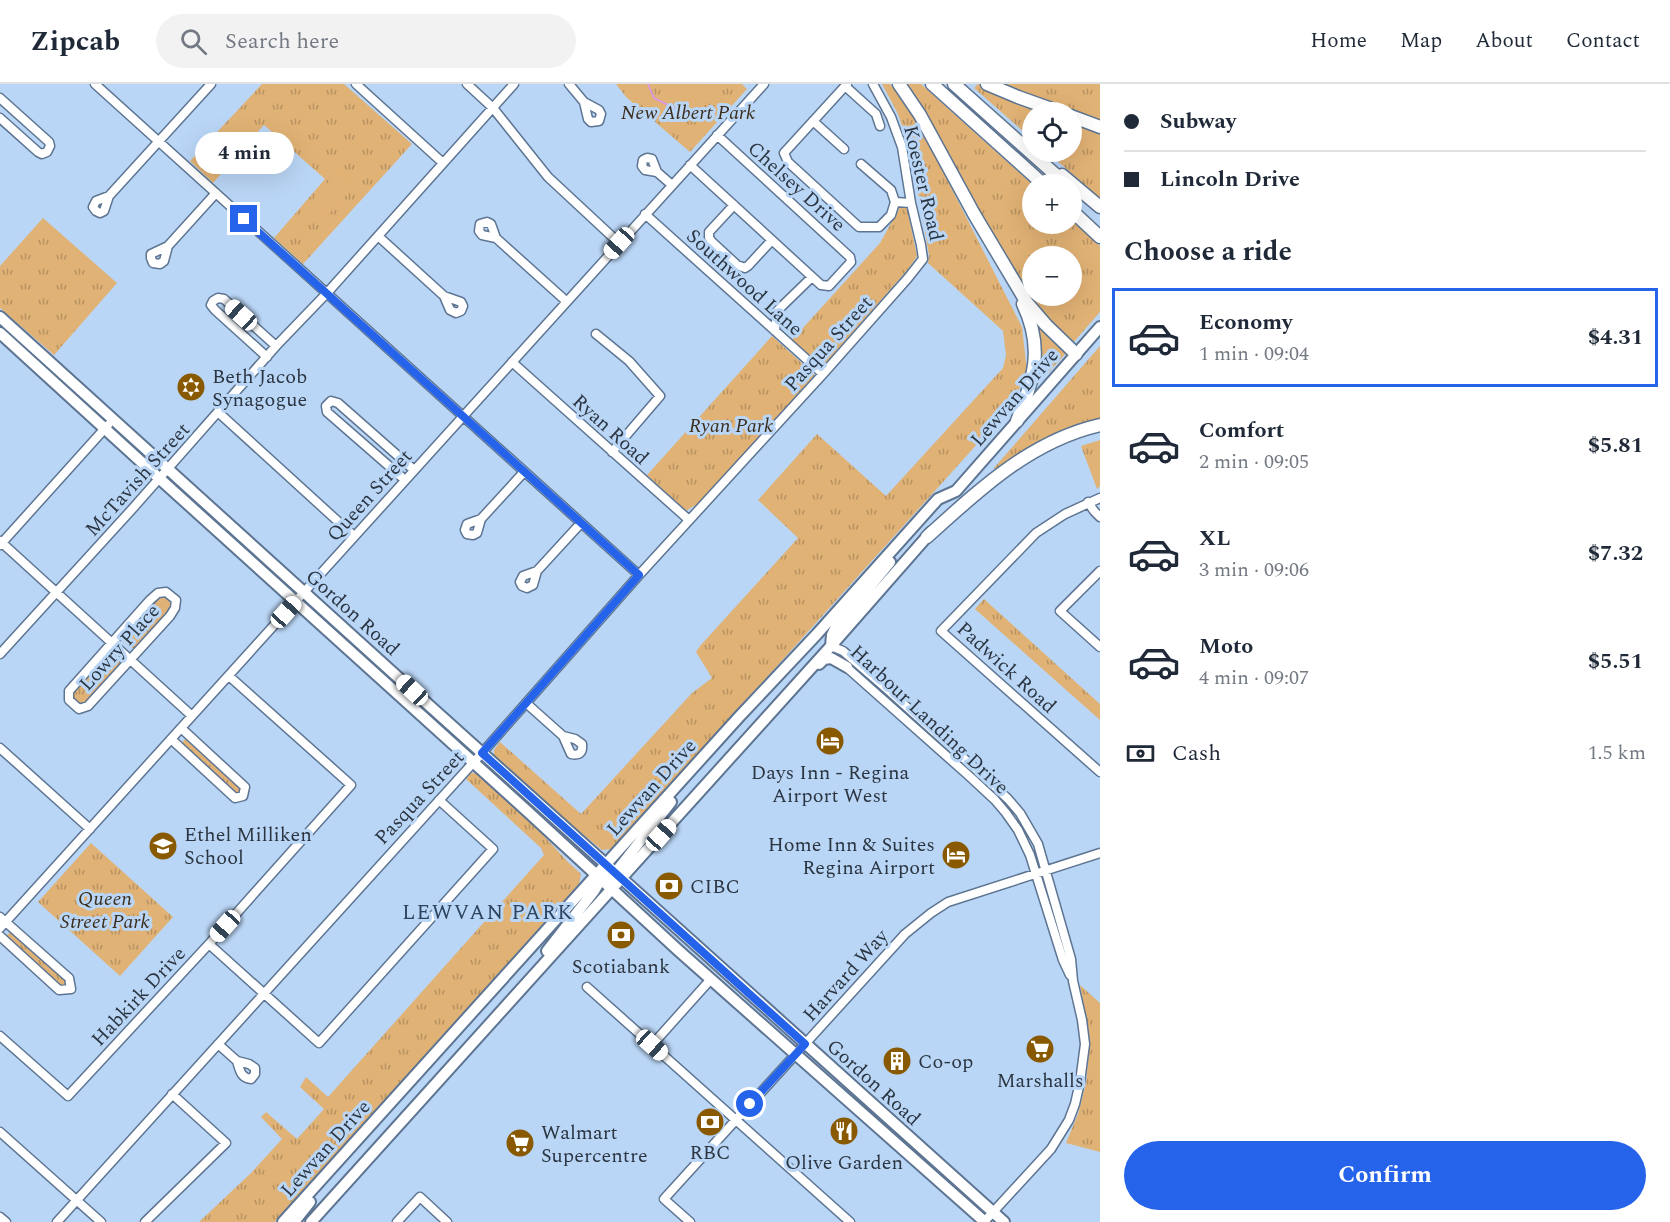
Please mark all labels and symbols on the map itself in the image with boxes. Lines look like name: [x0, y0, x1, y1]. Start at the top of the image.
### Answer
park label: New Albert Park: [621, 98, 756, 128]
street label: Koester Road: [895, 122, 951, 244]
callout: 4 min: [194, 132, 294, 174]
street label: Chelsey Drive: [740, 134, 852, 239]
route end: [230, 205, 257, 232]
street label: Southwood Lane: [679, 222, 809, 344]
car: [600, 224, 638, 262]
street label: Pasqua Street: [777, 289, 880, 398]
car: [222, 296, 260, 334]
street label: Lewvan Drive: [963, 342, 1066, 454]
place label: Beth Jacob Synagogue: [212, 362, 307, 415]
synagogue icon: Beth Jacob Synagogue: [175, 371, 207, 403]
street label: Ryan Road: [565, 387, 655, 472]
park label: Ryan Park: [689, 411, 774, 441]
street label: McTavish Street: [78, 416, 197, 544]
street label: Queen Street: [320, 443, 420, 549]
street label: Gordon Road: [299, 562, 406, 663]
car: [267, 593, 305, 631]
street label: Lowry Place: [72, 597, 167, 698]
street label: Padwick Road: [950, 615, 1063, 721]
street label: Harbour Landing Drive: [843, 638, 1016, 802]
car: [393, 671, 431, 709]
hotel icon: Days Inn - Regina Airport West: [814, 725, 846, 757]
street label: Lewvan Drive: [600, 732, 704, 843]
street label: Pasqua Street: [368, 743, 472, 852]
place label: Days Inn - Regina Airport West: [751, 758, 909, 811]
car: [642, 816, 680, 854]
place label: Ethel Milliken School: [184, 820, 312, 873]
school or university icon: Ethel Milliken School: [147, 830, 179, 862]
place label: Home Inn & Suites Regina Airport: [768, 830, 935, 883]
hotel icon: Home Inn & Suites Regina Airport: [940, 839, 972, 871]
bank icon: CIBC: [653, 870, 685, 902]
place label: CIBC: [690, 872, 740, 902]
park label: Queen Street Park: [60, 884, 150, 937]
district label: LEWVAN PARK: [402, 897, 574, 929]
car: [206, 907, 244, 945]
bank icon: Scotiabank: [605, 919, 637, 951]
street label: Harvard Way: [796, 922, 897, 1029]
street label: Habkirk Drive: [84, 940, 193, 1053]
place label: Scotiabank: [572, 952, 670, 982]
car: [633, 1026, 671, 1064]
street label: Gordon Road: [820, 1032, 927, 1133]
supermarket icon: Marshalls: [1024, 1033, 1056, 1065]
building icon: Co-op: [881, 1045, 913, 1077]
place label: Co-op: [918, 1047, 973, 1077]
place label: Marshalls: [996, 1066, 1084, 1096]
route start: [736, 1090, 763, 1117]
street label: Lewvan Drive: [274, 1093, 378, 1204]
bank icon: RBC: [694, 1106, 726, 1138]
restaurant icon: Olive Garden: [828, 1115, 860, 1147]
place label: Walmart Supercentre: [541, 1118, 648, 1171]
supermarket icon: Walmart Supercentre: [504, 1127, 536, 1159]
place label: RBC: [690, 1138, 730, 1168]
place label: Olive Garden: [785, 1148, 903, 1178]

